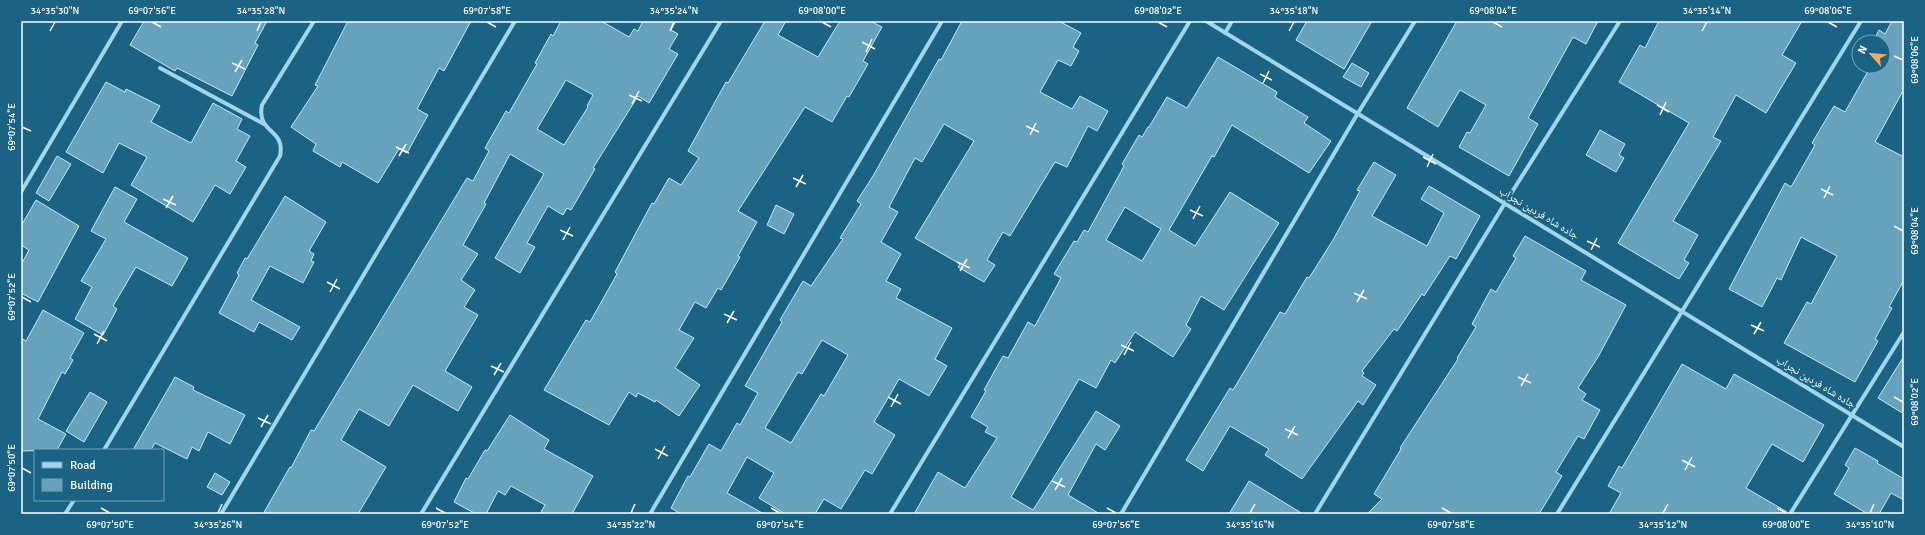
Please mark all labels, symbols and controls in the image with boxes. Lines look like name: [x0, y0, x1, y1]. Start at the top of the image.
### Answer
text: 34°35'30"N: [31, 5, 79, 17]
text: 69°07'56"E: [128, 5, 176, 17]
text: 34°35'28"N: [237, 5, 285, 17]
text: 69°07'58"E: [463, 5, 511, 17]
text: 34°35'24"N: [650, 5, 698, 17]
text: 69°08'00"E: [798, 5, 846, 17]
text: 69°08'02"E: [1134, 5, 1182, 17]
text: 34°35'18"N: [1270, 5, 1318, 17]
text: 69°08'04"E: [1469, 5, 1517, 17]
text: 34°35'14"N: [1683, 5, 1731, 17]
text: 69°08'06"E: [1804, 5, 1852, 17]
north arrow: [1851, 34, 1891, 74]
text: 69°08'06"E: [1909, 36, 1921, 84]
text: N: [1855, 43, 1870, 56]
text: 69°07'54"E: [6, 103, 18, 151]
street label: جاده شاه فردین نجراب: [1497, 184, 1581, 242]
text: 69°08'04"E: [1909, 207, 1921, 255]
text: 69°07'52"E: [6, 273, 18, 321]
street label: جاده شاه فردین نجراب: [1774, 353, 1858, 411]
text: 69°08'02"E: [1909, 378, 1921, 426]
text: 69°07'50"E: [6, 444, 18, 492]
legend: [34, 449, 164, 501]
text: Road: [70, 458, 96, 473]
text: Building: [70, 478, 113, 493]
text: 69°07'50"E: [86, 519, 134, 531]
text: 34°35'26"N: [194, 519, 242, 531]
text: 69°07'52"E: [421, 519, 469, 531]
text: 34°35'22"N: [607, 519, 655, 531]
text: 69°07'54"E: [756, 519, 804, 531]
text: 69°07'56"E: [1092, 519, 1140, 531]
text: 34°35'16"N: [1226, 519, 1274, 531]
text: 69°07'58"E: [1427, 519, 1475, 531]
text: 34°35'12"N: [1639, 519, 1687, 531]
text: 69°08'00"E: [1762, 519, 1810, 531]
text: 34°35'10"N: [1846, 519, 1894, 531]

